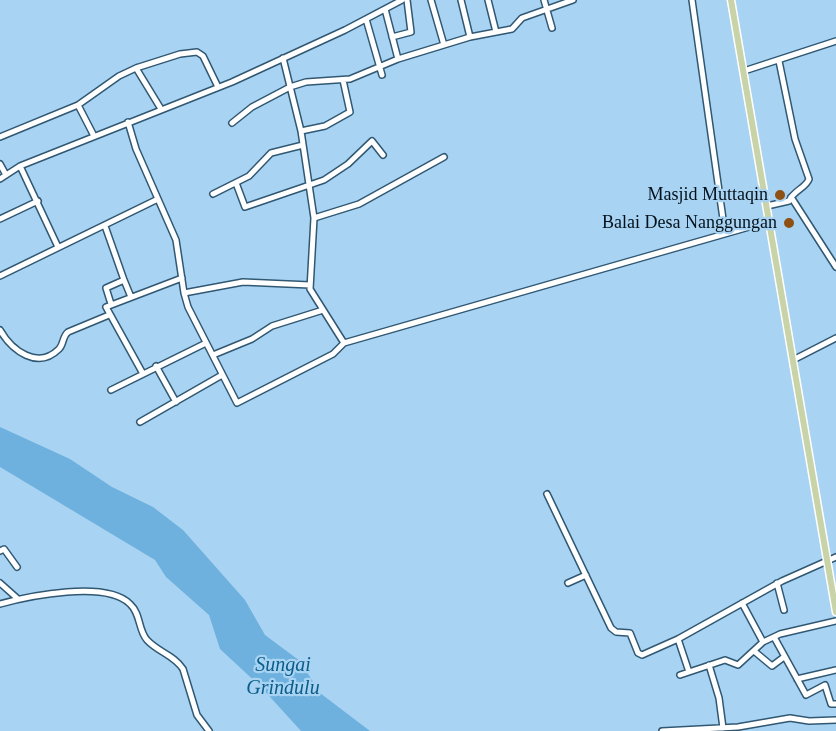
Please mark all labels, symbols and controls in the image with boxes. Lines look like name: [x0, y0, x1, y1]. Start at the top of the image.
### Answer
place label: Masjid Muttaqin: [648, 184, 768, 206]
marker: Masjid Muttaqin: [773, 188, 787, 202]
place label: Balai Desa Nanggungan: [602, 212, 777, 234]
marker: Balai Desa Nanggungan: [782, 216, 796, 230]
water label: Sungai Grindulu: [246, 654, 320, 701]

